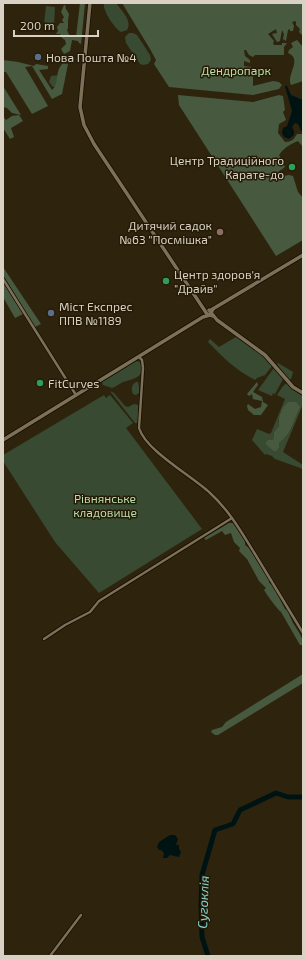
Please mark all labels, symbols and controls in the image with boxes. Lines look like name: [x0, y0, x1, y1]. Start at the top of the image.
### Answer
scale bar: [14, 12, 98, 38]
text: 200 m: [20, 18, 54, 32]
place label: Нова Пошта №4: [46, 50, 137, 64]
marker: Нова Пошта №4: [33, 52, 43, 62]
park label: Дендропарк: [201, 63, 271, 77]
place label: Центр Традиційного Карате-до: [170, 153, 284, 181]
marker: Центр Традиційного Карате-до: [287, 162, 297, 172]
place label: Дитячий садок №63 "Посмішка": [119, 218, 213, 246]
marker: Дитячий садок №63 "Посмішка": [215, 227, 225, 237]
place label: Центр здоров'я "Драйв": [174, 267, 260, 295]
marker: Центр здоров'я "Драйв": [161, 276, 171, 286]
place label: Міст Експрес ППВ №1189: [59, 299, 132, 327]
marker: Міст Експрес ППВ №1189: [46, 308, 56, 318]
place label: FitCurves: [48, 376, 99, 390]
marker: FitCurves: [35, 378, 45, 388]
park label: Рівнянське кладовище: [73, 491, 137, 519]
water label: Сугоклія: [194, 875, 212, 929]

